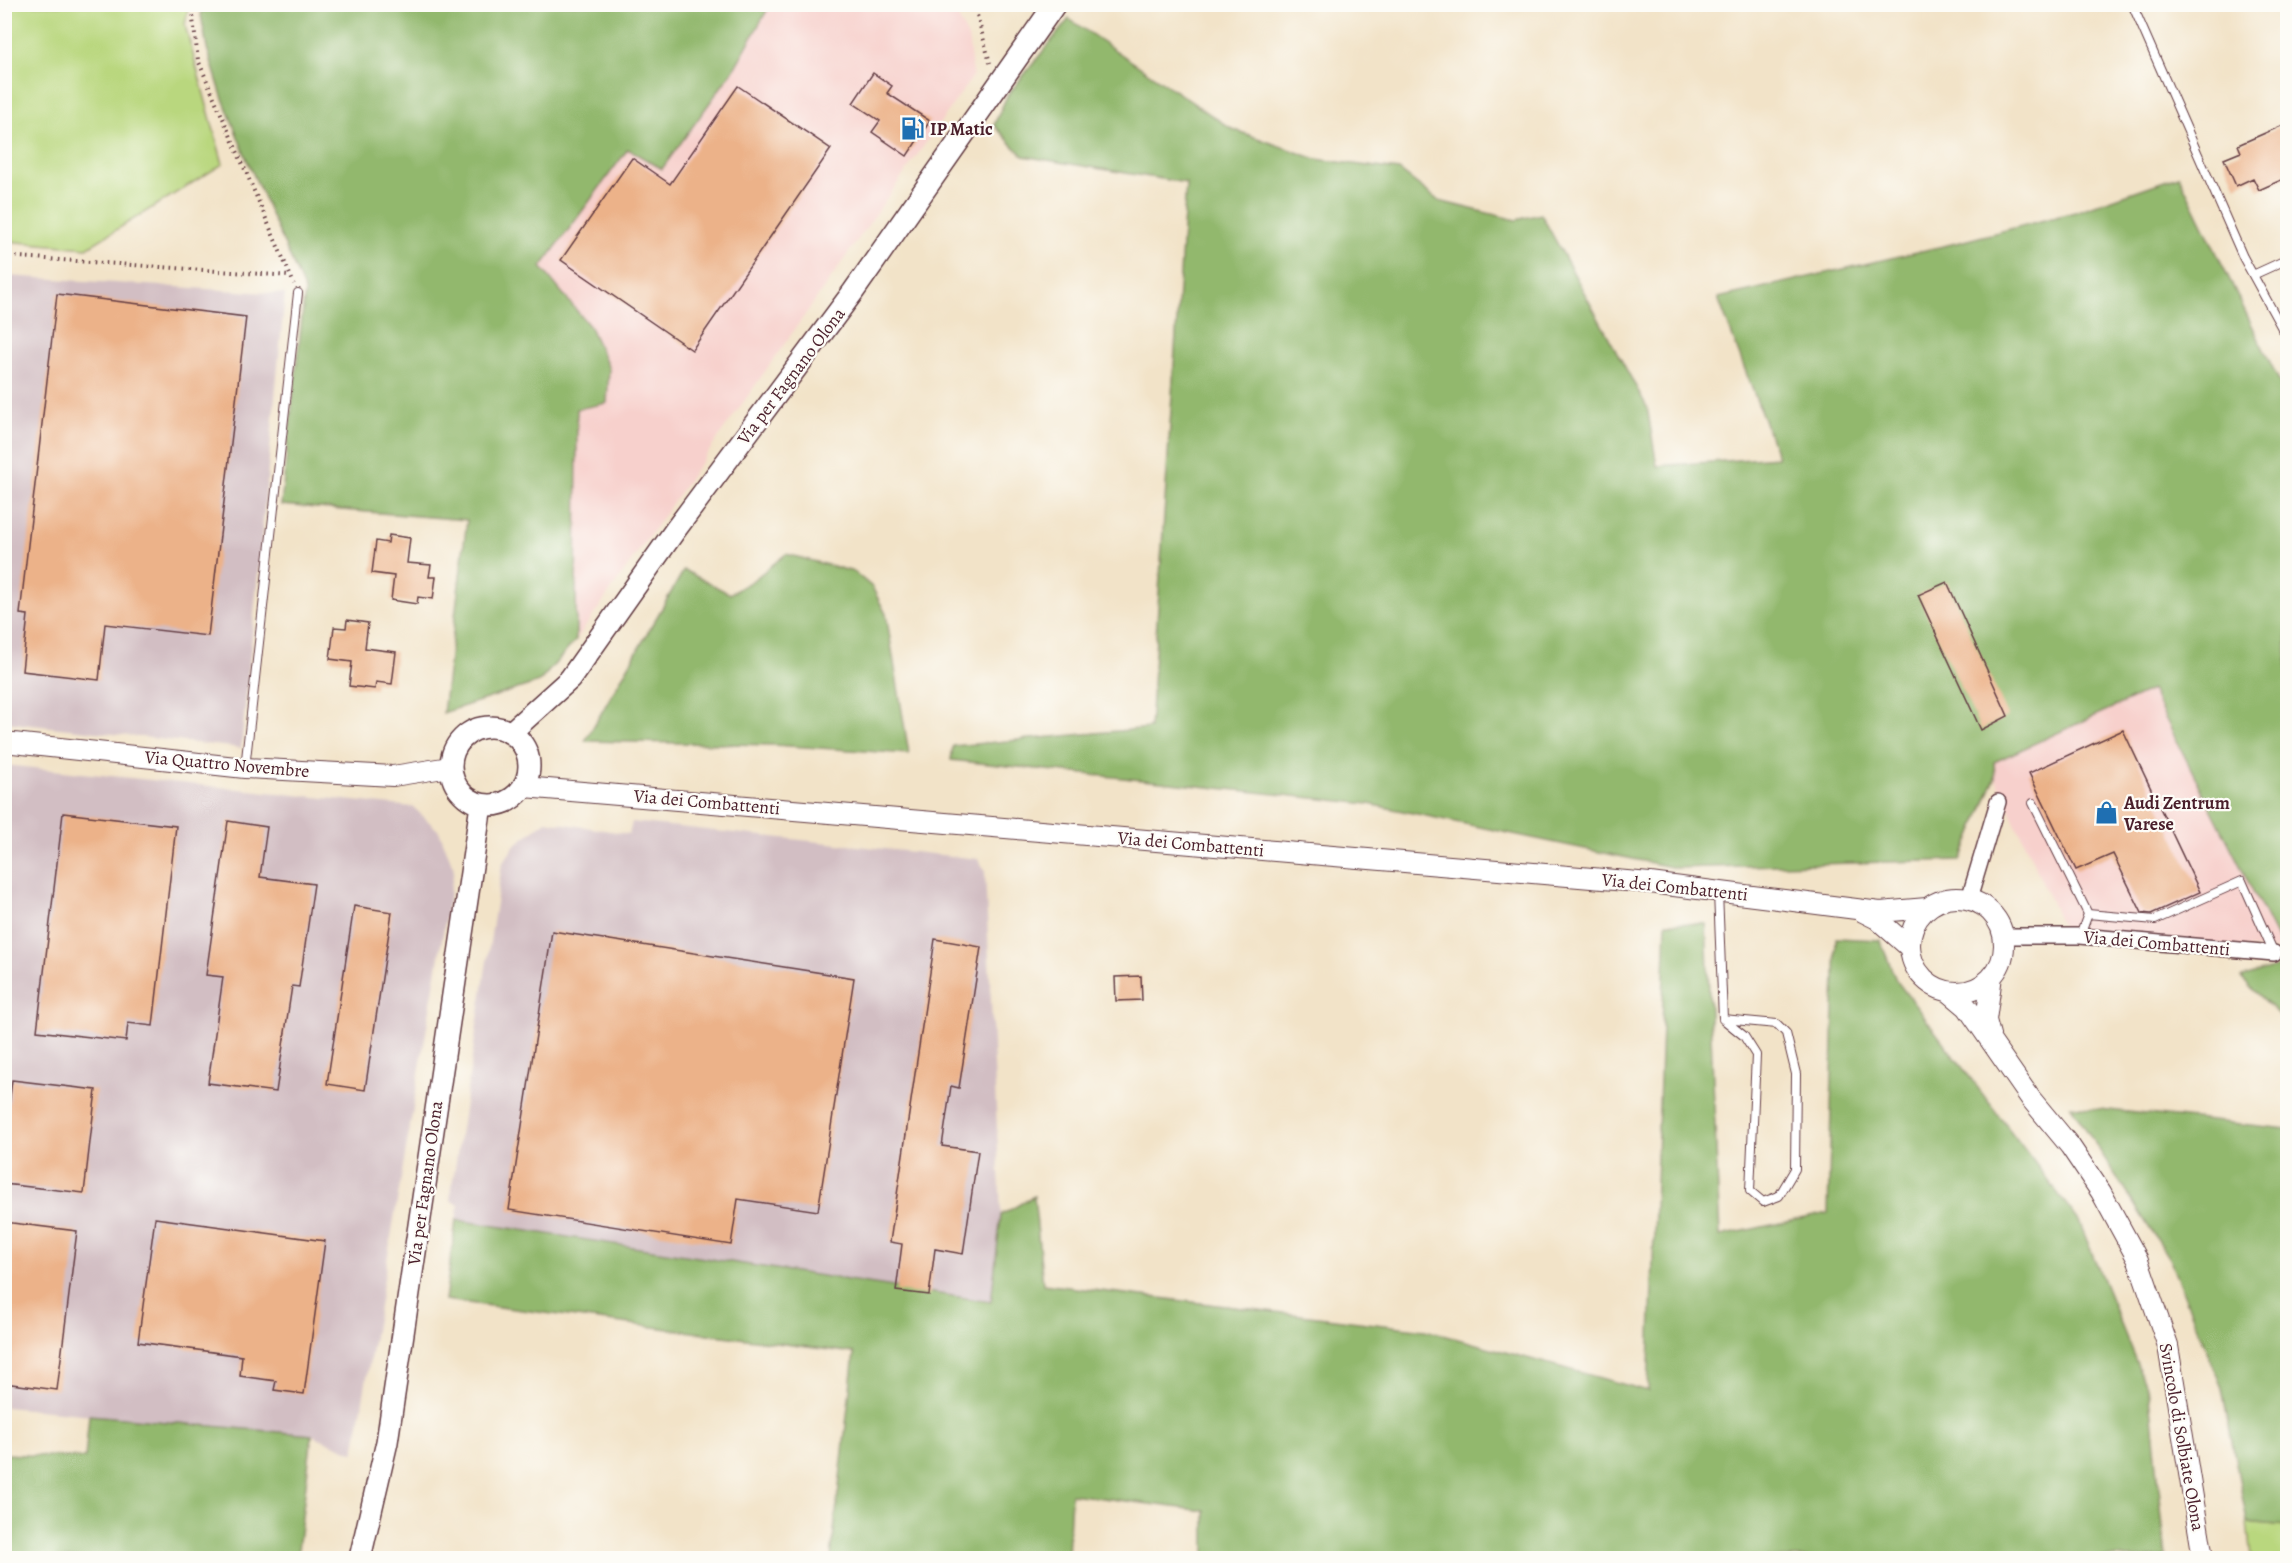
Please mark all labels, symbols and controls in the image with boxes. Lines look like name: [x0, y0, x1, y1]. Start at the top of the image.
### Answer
fuel station icon: IP Matic: [899, 116, 925, 142]
place label: IP Matic: [930, 117, 993, 141]
street label: Via per Fagnano Olona: [731, 302, 851, 450]
street label: Via Quattro Novembre: [143, 745, 310, 783]
street label: Via dei Combattenti: [632, 784, 781, 820]
place label: Audi Zentrum Varese: [2123, 791, 2230, 836]
shop icon: Audi Zentrum Varese: [2093, 800, 2119, 826]
street label: Via dei Combattenti: [1116, 826, 1265, 862]
street label: Via dei Combattenti: [1600, 867, 1749, 907]
street label: Via dei Combattenti: [2082, 925, 2231, 961]
street label: Via per Fagnano Olona: [401, 1099, 449, 1268]
street label: Svincolo di Solbiate Olona: [2154, 1341, 2210, 1533]

